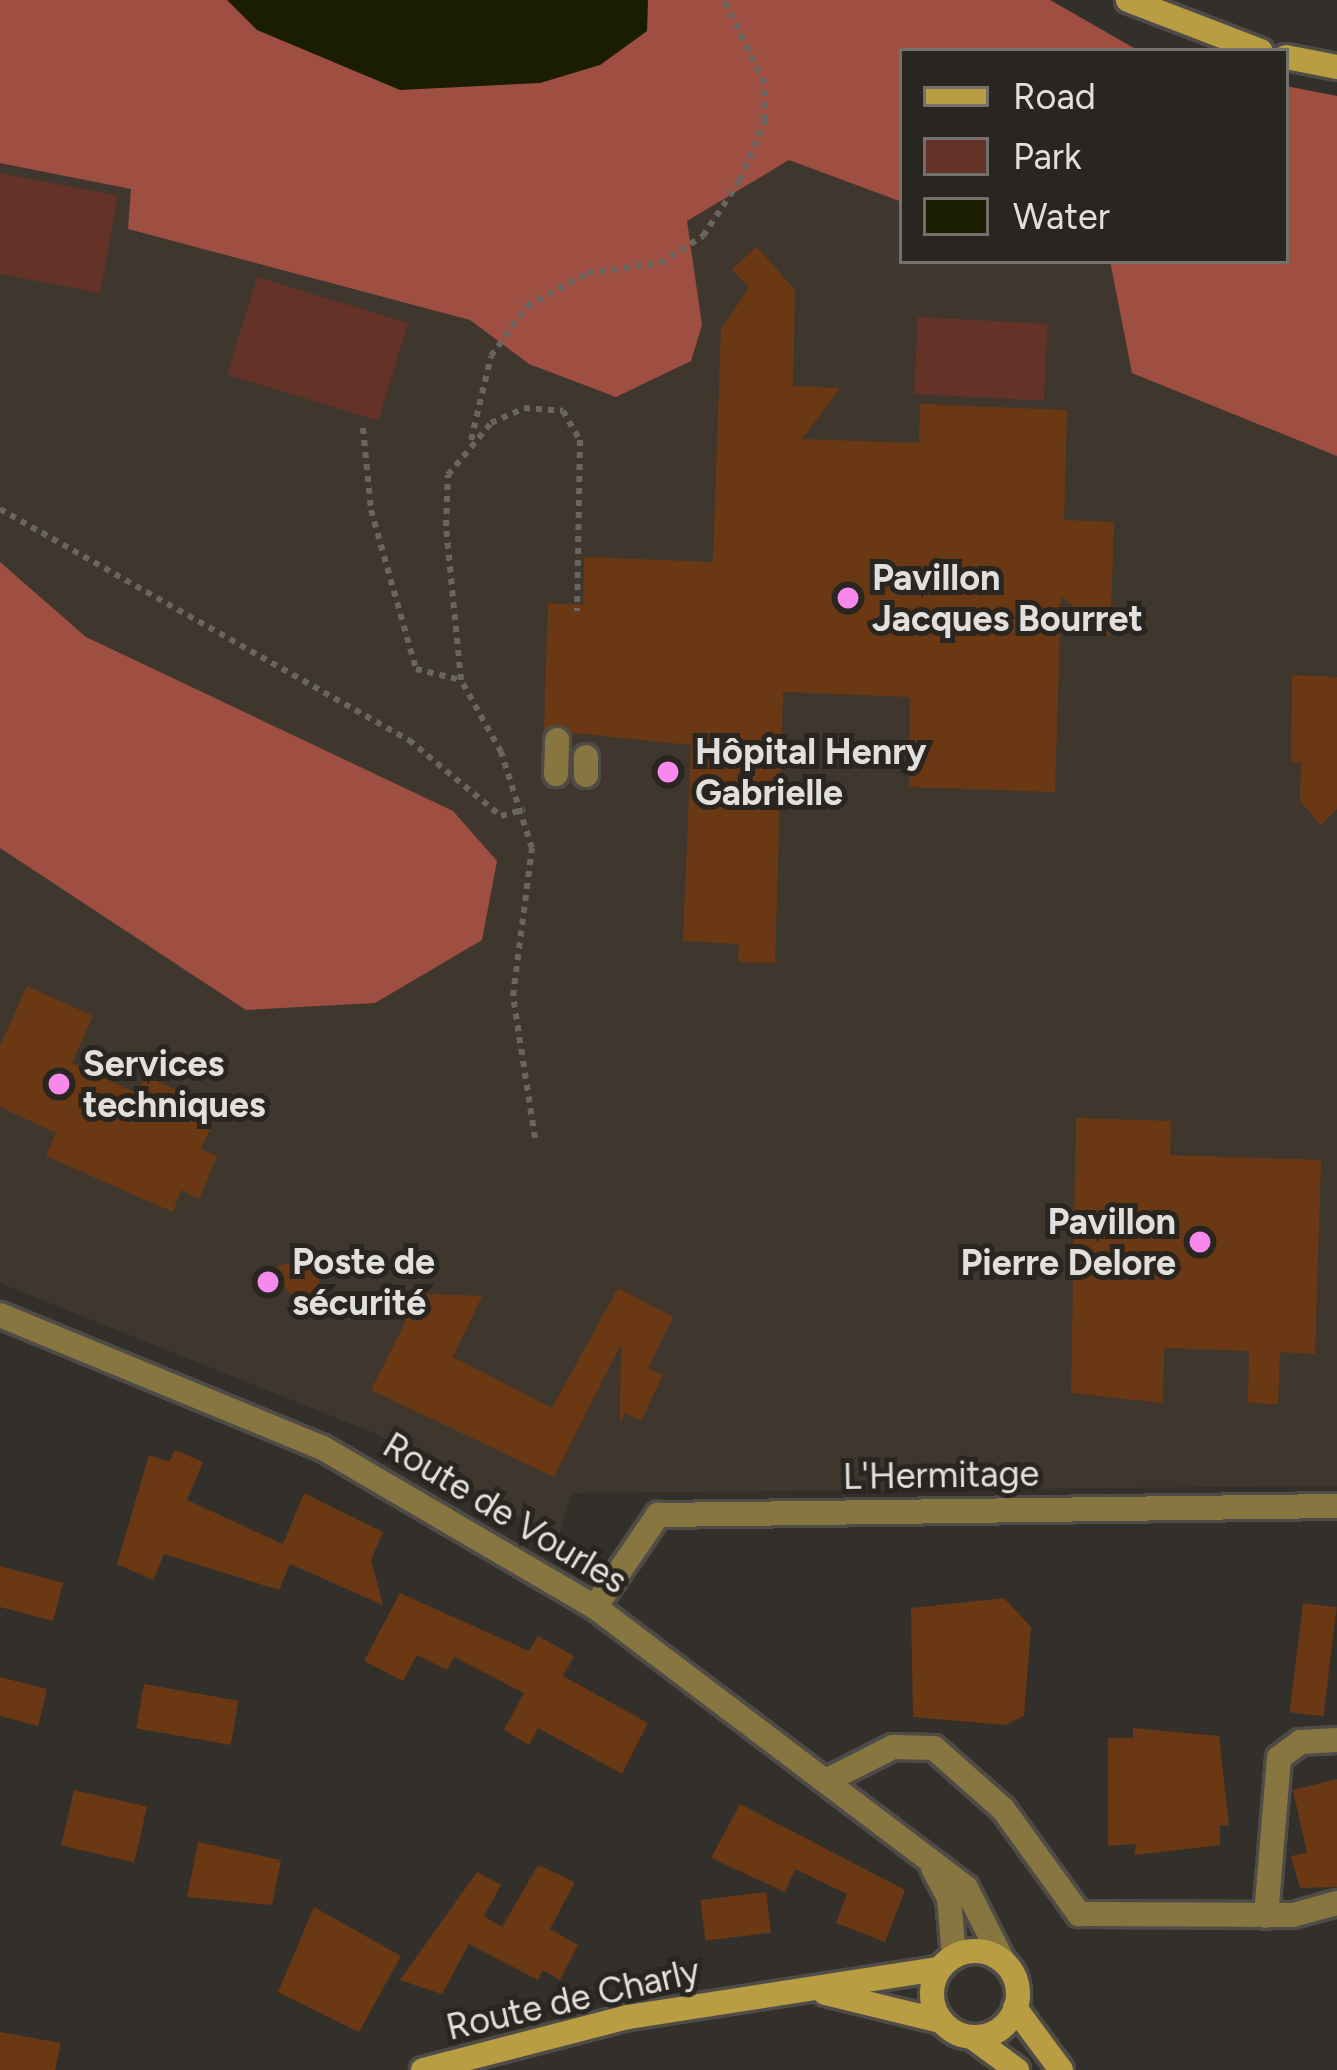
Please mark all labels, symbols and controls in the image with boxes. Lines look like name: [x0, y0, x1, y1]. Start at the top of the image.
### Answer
legend: [899, 48, 1289, 264]
text: Road: [1013, 75, 1096, 118]
text: Park: [1013, 135, 1081, 178]
text: Water: [1013, 195, 1110, 238]
place label: Pavillon Jacques Bourret: [872, 555, 1143, 640]
marker: Pavillon Jacques Bourret: [835, 585, 861, 611]
place label: Hôpital Henry Gabrielle: [695, 729, 927, 814]
marker: Hôpital Henry Gabrielle: [652, 756, 684, 788]
place label: Services techniques: [83, 1041, 266, 1126]
marker: Services techniques: [46, 1071, 72, 1097]
place label: Pavillon Pierre Delore: [961, 1199, 1176, 1284]
marker: Pavillon Pierre Delore: [1187, 1229, 1213, 1255]
place label: Poste de sécurité: [292, 1239, 435, 1324]
marker: Poste de sécurité: [255, 1269, 281, 1295]
street label: Route de Vourles: [375, 1423, 635, 1603]
street label: L'Hermitage: [842, 1452, 1040, 1498]
street label: Route de Charly: [442, 1949, 704, 2049]

